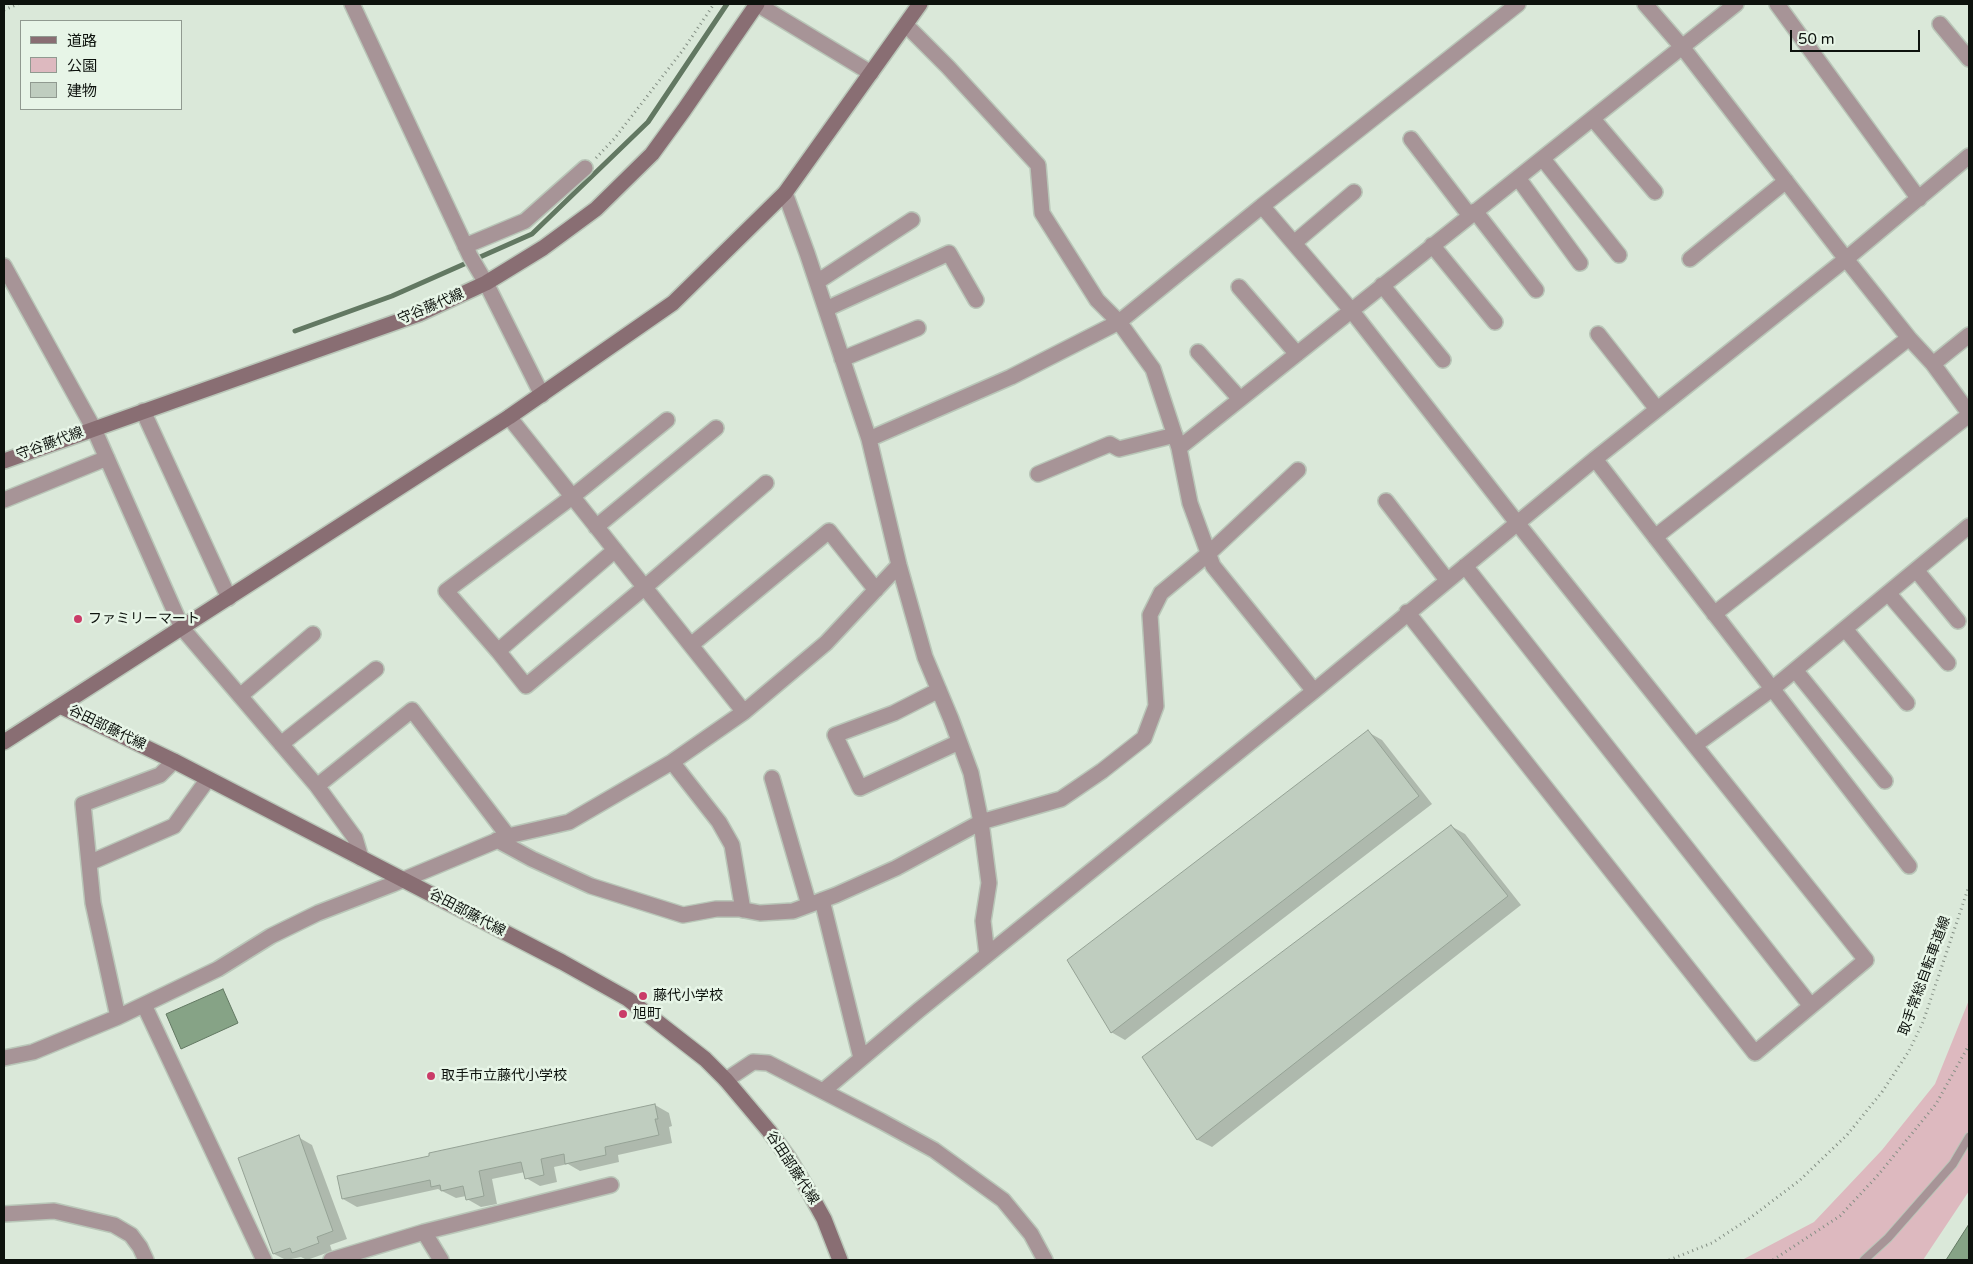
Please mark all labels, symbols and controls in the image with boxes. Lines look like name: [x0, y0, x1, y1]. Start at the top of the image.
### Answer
legend: [20, 20, 182, 110]
scale bar: [1793, 20, 1923, 52]
text: 50 m: [1798, 30, 1835, 48]
text: 道路: [67, 32, 97, 50]
text: 公園: [67, 57, 97, 75]
text: 建物: [67, 82, 97, 100]
street label: 守谷藤代線: [396, 286, 466, 328]
street label: 守谷藤代線: [14, 424, 86, 464]
place label: ファミリーマート: [88, 611, 200, 627]
marker: ファミリーマート: [72, 613, 84, 625]
street label: 谷田部藤代線: [66, 702, 148, 754]
street label: 谷田部藤代線: [426, 886, 508, 940]
street label: 取手常総自転車道線: [1896, 914, 1954, 1038]
place label: 藤代小学校: [653, 988, 723, 1004]
marker: 藤代小学校: [637, 990, 649, 1002]
place label: 旭町: [633, 1006, 661, 1022]
marker: 旭町: [617, 1008, 629, 1020]
place label: 取手市立藤代小学校: [441, 1068, 567, 1084]
marker: 取手市立藤代小学校: [425, 1070, 437, 1082]
street label: 谷田部藤代線: [762, 1128, 822, 1208]

